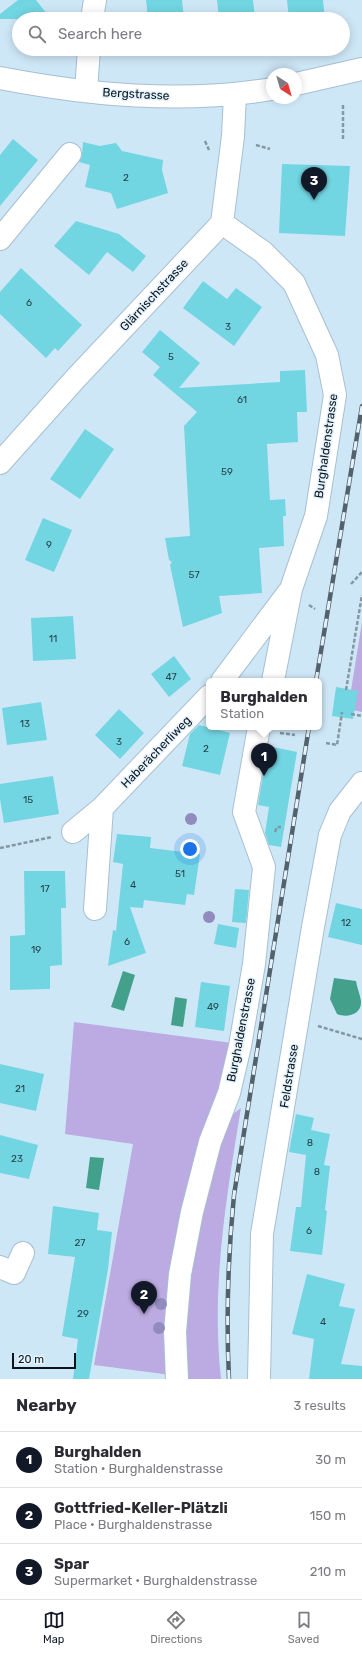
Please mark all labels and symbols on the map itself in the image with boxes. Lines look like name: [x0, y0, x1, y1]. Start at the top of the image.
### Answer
north arrow: [266, 68, 302, 104]
street label: Bergstrasse: [102, 85, 170, 103]
pin: 3: [301, 167, 327, 200]
house number: 2: [123, 172, 129, 184]
street label: Glärnischstrasse: [117, 256, 191, 334]
house number: 6: [26, 297, 32, 309]
house number: 3: [225, 321, 231, 333]
house number: 5: [168, 351, 174, 363]
street label: Burghaldenstrasse: [312, 392, 340, 499]
house number: 61: [237, 394, 247, 406]
house number: 59: [221, 466, 233, 478]
house number: 9: [46, 539, 52, 551]
house number: 57: [188, 569, 200, 581]
house number: 11: [49, 633, 57, 645]
house number: 47: [165, 671, 177, 683]
street label: Haberächerliweg: [118, 713, 194, 791]
house number: 13: [20, 718, 30, 730]
house number: 3: [116, 736, 122, 748]
house number: 2: [203, 743, 209, 755]
pin: 1: [251, 743, 277, 776]
house number: 15: [23, 794, 33, 806]
your location: [180, 839, 200, 859]
house number: 51: [175, 868, 185, 880]
house number: 4: [130, 879, 136, 891]
house number: 17: [40, 883, 50, 895]
house number: 12: [341, 917, 351, 929]
house number: 6: [124, 936, 130, 948]
house number: 19: [31, 944, 41, 956]
street label: Burghaldenstrasse: [224, 977, 258, 1083]
house number: 49: [207, 1001, 219, 1013]
street label: Feldstrasse: [277, 1043, 301, 1109]
house number: 21: [15, 1083, 25, 1095]
house number: 8: [307, 1137, 313, 1149]
house number: 23: [11, 1153, 23, 1165]
house number: 8: [314, 1166, 320, 1178]
house number: 6: [306, 1225, 312, 1237]
house number: 27: [75, 1237, 86, 1249]
pin: 2: [131, 1281, 157, 1314]
house number: 29: [77, 1308, 89, 1320]
house number: 4: [320, 1316, 326, 1328]
scale bar: [12, 1351, 76, 1370]

